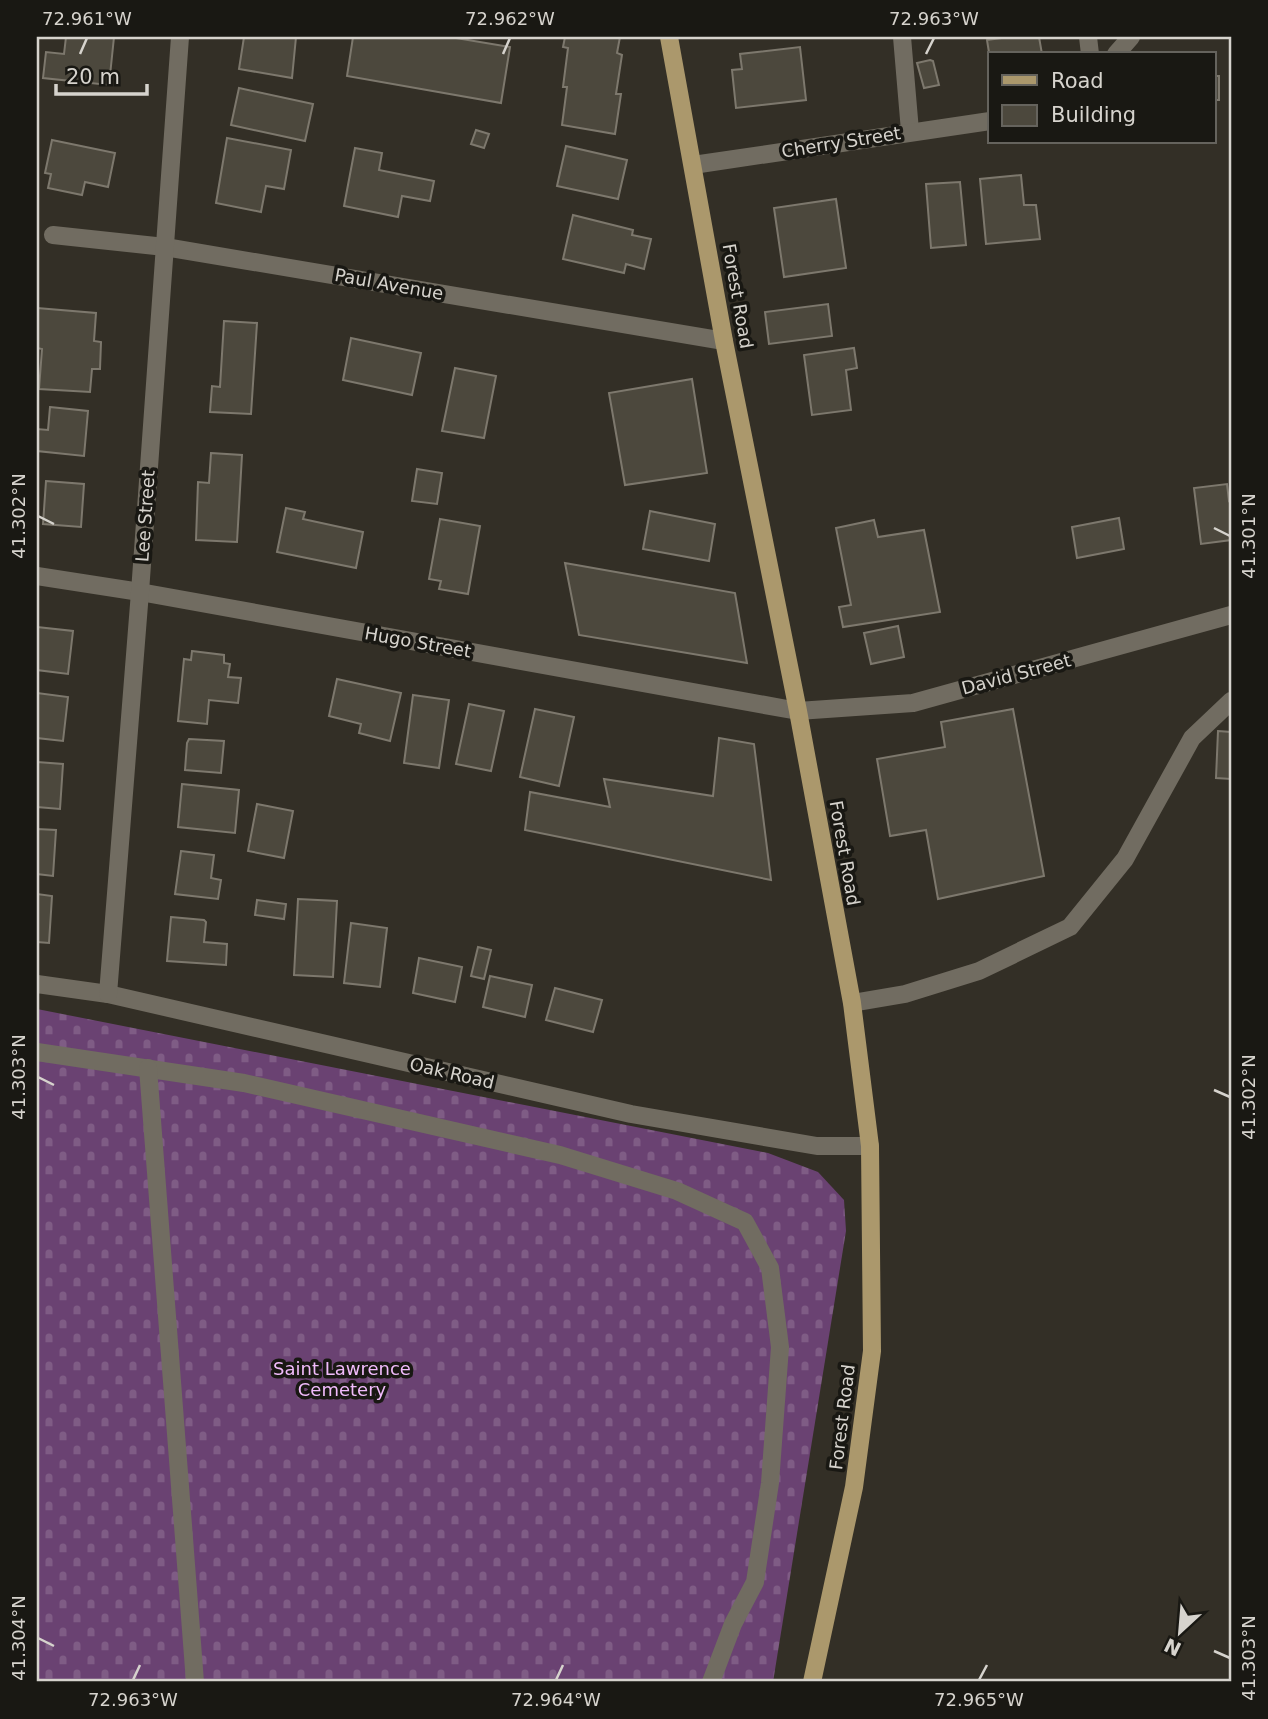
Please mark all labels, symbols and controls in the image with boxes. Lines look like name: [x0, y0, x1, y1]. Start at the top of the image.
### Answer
text: 72.961°W: [42, 8, 132, 29]
text: 72.962°W: [465, 8, 555, 29]
text: 72.963°W: [889, 8, 979, 29]
scale bar: [56, 52, 147, 96]
legend: [988, 52, 1216, 144]
text: 20 m: [66, 65, 120, 89]
text: Road: [1051, 69, 1104, 93]
text: Building: [1051, 103, 1136, 127]
street label: Cherry Street: [780, 122, 902, 162]
street label: Forest Road: [718, 242, 758, 350]
street label: Paul Avenue: [333, 264, 445, 304]
street label: Lee Street: [131, 469, 159, 563]
text: 41.302°N: [8, 473, 29, 559]
text: 41.301°N: [1238, 493, 1259, 579]
street label: Hugo Street: [363, 622, 473, 662]
street label: David Street: [959, 649, 1073, 699]
street label: Forest Road: [825, 799, 865, 907]
text: 41.303°N: [8, 1034, 29, 1120]
street label: Oak Road: [407, 1053, 497, 1093]
text: 41.302°N: [1238, 1054, 1259, 1140]
park label: Saint Lawrence Cemetery: [273, 1358, 411, 1400]
street label: Forest Road: [825, 1363, 859, 1471]
text: 41.304°N: [8, 1595, 29, 1681]
north arrow: [1146, 1596, 1216, 1666]
text: 41.303°N: [1238, 1615, 1259, 1701]
text: N: [1161, 1634, 1185, 1661]
text: 72.963°W: [88, 1689, 178, 1710]
text: 72.964°W: [511, 1689, 601, 1710]
text: 72.965°W: [934, 1689, 1024, 1710]

